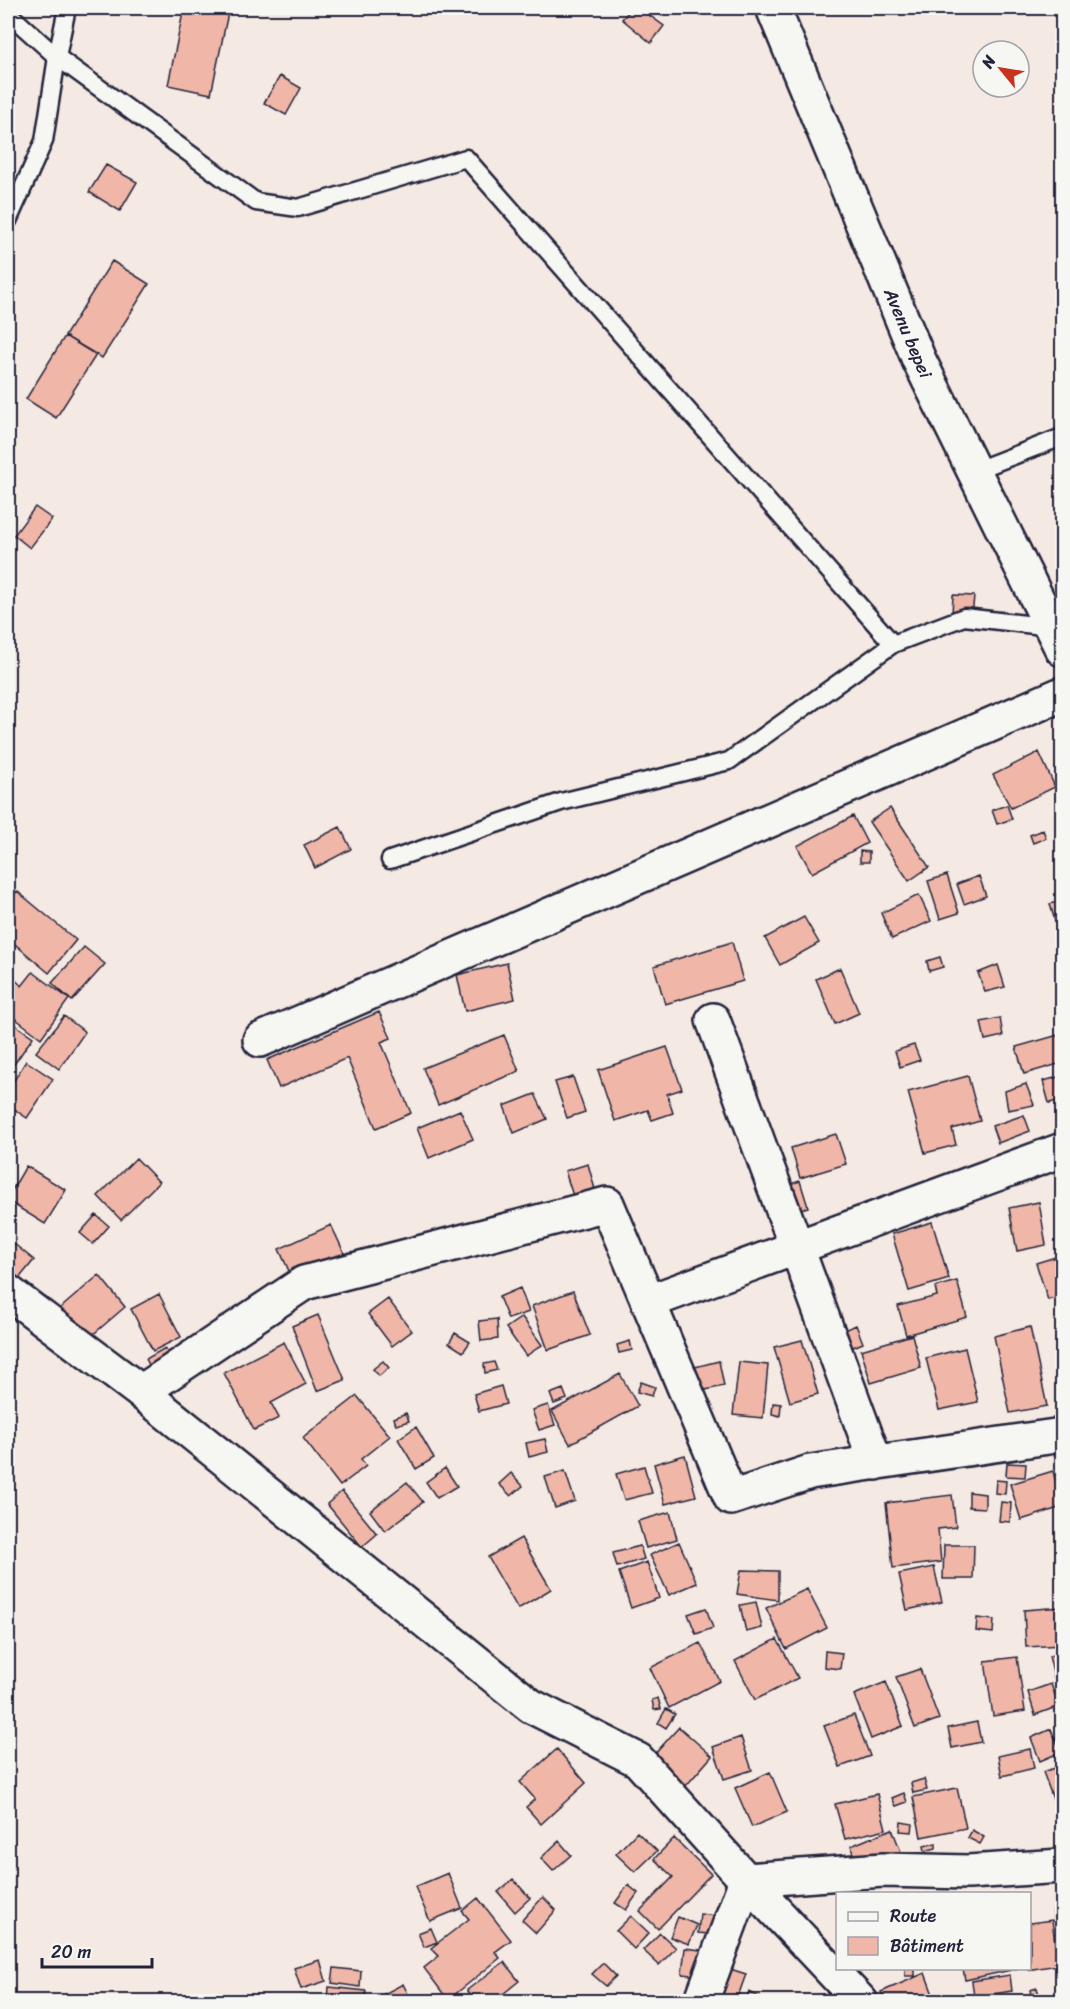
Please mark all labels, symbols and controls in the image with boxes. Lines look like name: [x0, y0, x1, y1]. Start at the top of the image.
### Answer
north arrow: [971, 39, 1031, 99]
text: N: [973, 49, 1004, 75]
street label: Avenu bepei: [874, 282, 942, 384]
legend: [836, 1892, 1031, 1970]
text: Route: [890, 1900, 937, 1932]
text: Bâtiment: [890, 1930, 964, 1962]
scale bar: [42, 1931, 152, 1969]
text: 20 m: [51, 1936, 91, 1968]

